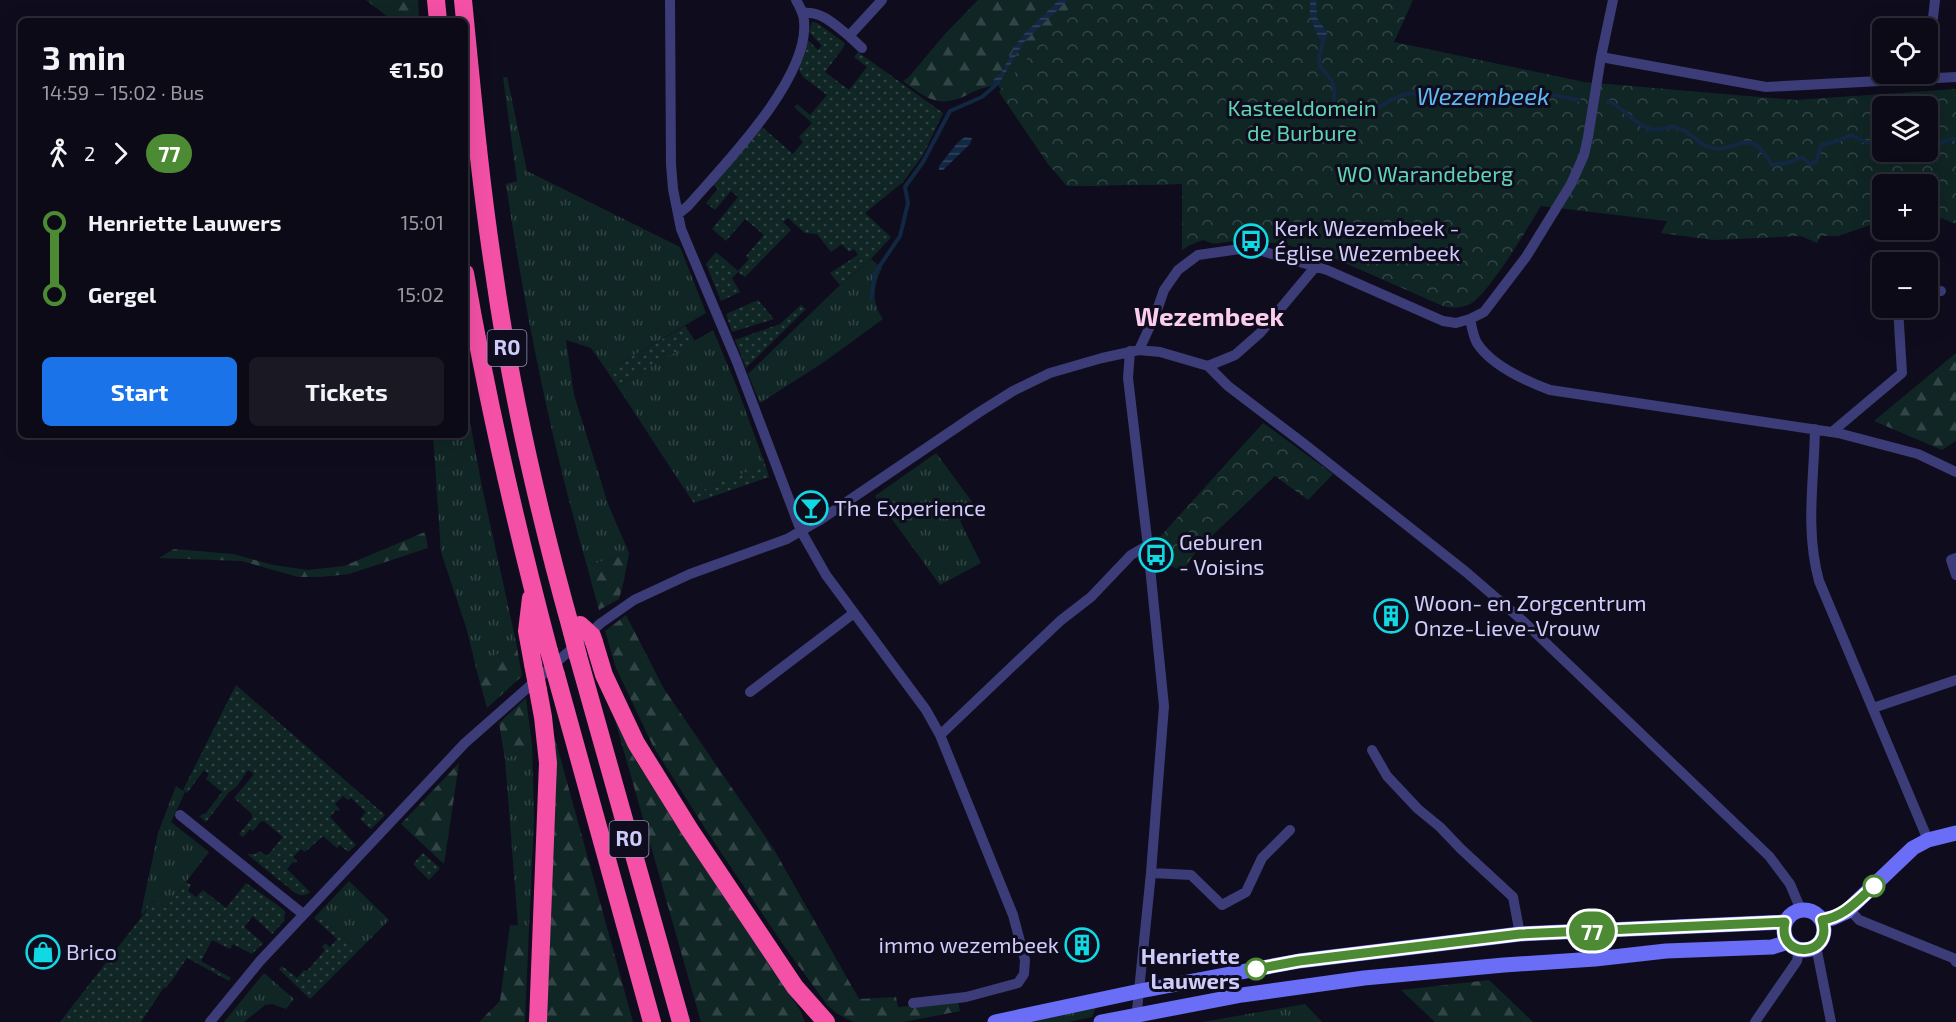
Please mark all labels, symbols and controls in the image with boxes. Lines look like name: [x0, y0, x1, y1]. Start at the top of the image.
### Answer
map controls: [1872, 18, 1938, 318]
button: locate: [1872, 18, 1938, 84]
text: 3 min: [42, 37, 126, 77]
text: €1.50: [389, 56, 444, 82]
text: 14:59 – 15:02 · Bus: [42, 80, 204, 104]
water label: Wezembeek: [1416, 81, 1550, 110]
park label: Kasteeldomein de Burbure: [1227, 94, 1377, 145]
button: layers: [1872, 96, 1938, 162]
icon: walk: [42, 137, 75, 170]
icon: forward: [104, 137, 137, 170]
text: 2: [84, 141, 95, 165]
text: 77: [158, 141, 180, 166]
park label: WO Warandeberg: [1337, 160, 1513, 186]
button: +: [1872, 174, 1938, 240]
text: Henriette Lauwers: [88, 209, 281, 235]
text: 15:01: [401, 210, 444, 234]
place label: Kerk Wezembeek - Église Wezembeek: [1274, 214, 1460, 265]
bus stop icon: Kerk Wezembeek - Église Wezembeek: [1233, 223, 1269, 259]
button: −: [1872, 252, 1938, 318]
text: Gergel: [88, 281, 156, 307]
text: 15:02: [397, 282, 444, 306]
district label: Wezembeek: [1134, 300, 1285, 331]
road number: R0: [488, 330, 526, 366]
button: Start: [42, 357, 237, 426]
button: Tickets: [249, 357, 444, 426]
bar icon: The Experience: [793, 490, 829, 526]
place label: The Experience: [834, 494, 986, 520]
place label: Geburen - Voisins: [1179, 528, 1264, 579]
bus stop icon: Geburen - Voisins: [1138, 537, 1174, 573]
place label: Woon- en Zorgcentrum Onze-Lieve-Vrouw: [1414, 589, 1647, 640]
building icon: Woon- en Zorgcentrum Onze-Lieve-Vrouw: [1373, 598, 1409, 634]
road number: R0: [610, 821, 648, 857]
unlabelled marker: [1863, 875, 1885, 897]
line badge: 77: [1565, 912, 1619, 950]
text: 77: [1581, 919, 1603, 944]
building icon: immo wezembeek: [1064, 927, 1100, 963]
place label: immo wezembeek: [879, 931, 1059, 957]
shop icon: Brico: [25, 934, 61, 970]
place label: Brico: [66, 938, 117, 964]
place label: Henriette Lauwers: [1141, 942, 1240, 993]
marker: Henriette Lauwers: [1245, 958, 1267, 980]

